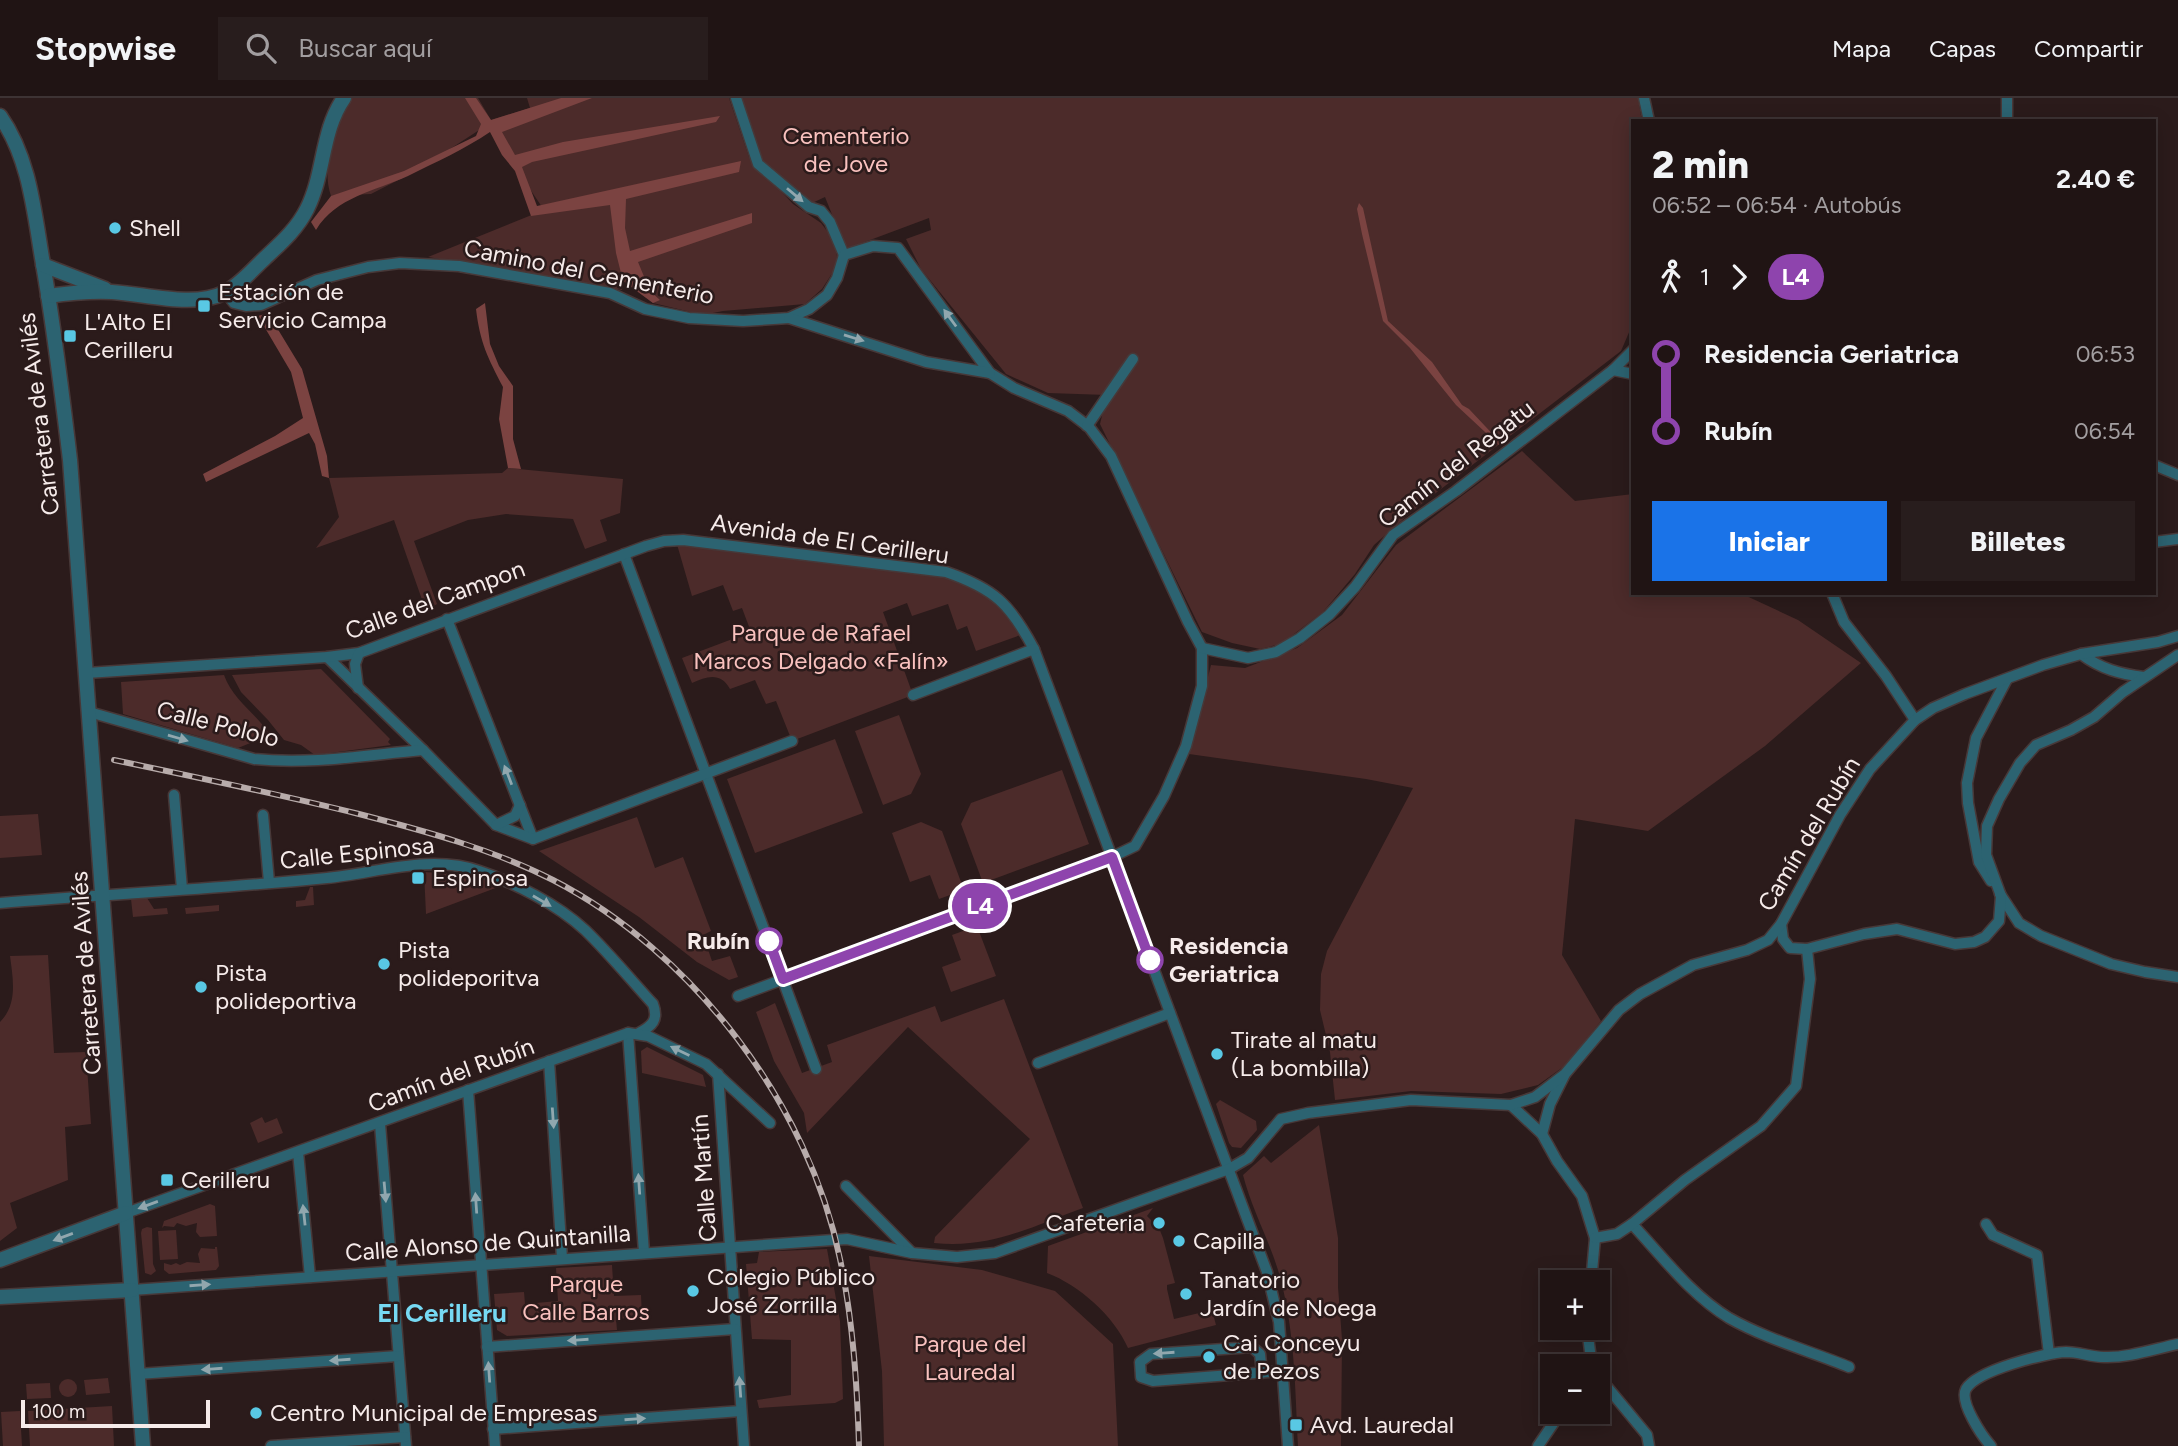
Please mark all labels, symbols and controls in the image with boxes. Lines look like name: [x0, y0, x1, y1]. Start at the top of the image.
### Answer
search box: [218, 17, 708, 80]
text: Stopwise: [35, 29, 176, 68]
icon: search: [242, 29, 280, 67]
text: Buscar aquí: [298, 32, 432, 64]
text: Mapa: [1832, 34, 1891, 63]
text: Capas: [1929, 34, 1996, 63]
text: Compartir: [2034, 34, 2143, 63]
park label: Cementerio de Jove: [782, 121, 910, 178]
text: 2 min: [1652, 142, 1749, 188]
text: 2.40 €: [2056, 163, 2135, 195]
one-way arrow: [786, 187, 803, 202]
text: 06:52 – 06:54 · Autobús: [1652, 191, 1901, 219]
place label: Shell: [129, 213, 181, 242]
marker: Shell: [107, 220, 123, 236]
street label: Camino del Cementerio: [462, 233, 717, 310]
icon: walk: [1652, 258, 1690, 296]
icon: forward: [1720, 258, 1758, 296]
text: L4: [1782, 262, 1810, 291]
text: 1: [1700, 263, 1710, 291]
place label: Estación de Servicio Campa: [218, 277, 387, 334]
marker: Estación de Servicio Campa: [196, 298, 212, 314]
place label: L'Alto El Cerilleru: [84, 307, 173, 364]
one-way arrow: [943, 309, 957, 327]
street label: Carretera de Avilés: [12, 311, 65, 517]
marker: L'Alto El Cerilleru: [62, 328, 78, 344]
one-way arrow: [843, 333, 864, 343]
text: Residencia Geriatrica: [1704, 338, 1959, 370]
text: 06:53: [2076, 340, 2135, 368]
street label: Camín del Regatu: [1372, 394, 1540, 534]
text: Rubín: [1704, 415, 1773, 447]
text: 06:54: [2074, 417, 2135, 445]
button: Iniciar: [1652, 501, 1887, 581]
button: Billetes: [1901, 501, 2135, 581]
street label: Avenida de El Cerilleru: [709, 507, 951, 570]
street label: Calle del Campon: [341, 554, 529, 645]
park label: Parque de Rafael Marcos Delgado «Falín»: [693, 618, 949, 675]
street label: Calle Pololo: [154, 694, 282, 753]
one-way arrow: [168, 733, 189, 743]
street label: Camín del Rubín: [1751, 751, 1866, 916]
one-way arrow: [503, 765, 514, 786]
street label: Calle Espinosa: [278, 830, 436, 875]
place label: Espinosa: [432, 863, 528, 892]
street label: Carretera de Avilés: [64, 870, 107, 1076]
marker: Espinosa: [410, 870, 426, 886]
line badge: L4: [948, 883, 1012, 929]
text: L4: [966, 891, 994, 920]
one-way arrow: [532, 895, 552, 907]
place label: Rubín: [687, 926, 750, 955]
marker: Rubín: [756, 928, 782, 954]
place label: Residencia Geriatrica: [1169, 931, 1289, 988]
place label: Pista polideporitva: [398, 935, 539, 992]
marker: Residencia Geriatrica: [1137, 947, 1163, 973]
marker: Pista polideporitva: [376, 956, 392, 972]
place label: Pista polideportiva: [215, 958, 356, 1015]
marker: Pista polideportiva: [193, 979, 209, 995]
place label: Tirate al matu (La bombilla): [1231, 1025, 1377, 1082]
street label: Camín del Rubín: [364, 1031, 538, 1118]
one-way arrow: [670, 1046, 690, 1057]
marker: Tirate al matu (La bombilla): [1209, 1046, 1225, 1062]
one-way arrow: [548, 1107, 559, 1129]
street label: Calle Martín: [685, 1113, 722, 1243]
place label: Cerilleru: [181, 1165, 270, 1194]
marker: Cerilleru: [159, 1172, 175, 1188]
one-way arrow: [633, 1173, 644, 1195]
one-way arrow: [380, 1181, 391, 1203]
one-way arrow: [470, 1192, 481, 1214]
one-way arrow: [138, 1200, 159, 1211]
one-way arrow: [298, 1203, 309, 1225]
place label: Cafeteria: [1046, 1208, 1145, 1237]
marker: Cafeteria: [1151, 1215, 1167, 1231]
street label: Calle Alonso de Quintanilla: [344, 1218, 632, 1267]
place label: Capilla: [1193, 1226, 1265, 1255]
one-way arrow: [52, 1232, 73, 1243]
marker: Capilla: [1171, 1233, 1187, 1249]
place label: Colegio Público José Zorrilla: [707, 1262, 875, 1319]
place label: Tanatorio Jardín de Noega: [1200, 1265, 1377, 1322]
park label: Parque Calle Barros: [522, 1269, 650, 1326]
map controls: [1540, 1270, 1610, 1424]
button: +: [1540, 1270, 1610, 1340]
one-way arrow: [189, 1279, 211, 1290]
marker: Colegio Público José Zorrilla: [685, 1283, 701, 1299]
marker: Tanatorio Jardín de Noega: [1178, 1286, 1194, 1302]
district label: El Cerilleru: [377, 1297, 507, 1329]
place label: Cai Conceyu de Pezos: [1223, 1328, 1360, 1385]
park label: Parque del Lauredal: [914, 1329, 1026, 1386]
one-way arrow: [567, 1335, 589, 1346]
one-way arrow: [1153, 1348, 1175, 1359]
marker: Cai Conceyu de Pezos: [1201, 1349, 1217, 1365]
button: −: [1540, 1354, 1610, 1424]
one-way arrow: [328, 1355, 350, 1366]
one-way arrow: [483, 1361, 494, 1383]
one-way arrow: [201, 1364, 223, 1375]
one-way arrow: [734, 1376, 745, 1398]
scale bar: [21, 1397, 210, 1429]
place label: Centro Municipal de Empresas: [270, 1398, 597, 1427]
text: 100 m: [32, 1400, 85, 1423]
marker: Centro Municipal de Empresas: [248, 1405, 264, 1421]
place label: Avd. Lauredal: [1310, 1410, 1454, 1439]
one-way arrow: [624, 1413, 646, 1424]
marker: Avd. Lauredal: [1288, 1417, 1304, 1433]

